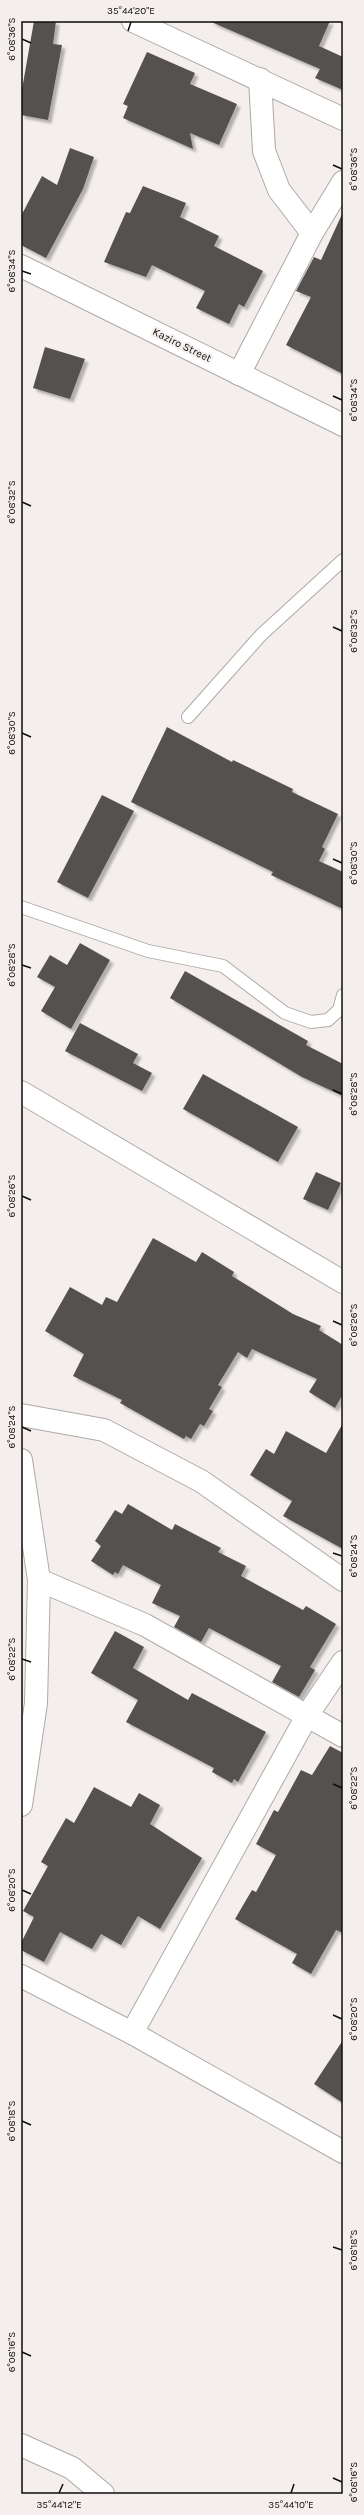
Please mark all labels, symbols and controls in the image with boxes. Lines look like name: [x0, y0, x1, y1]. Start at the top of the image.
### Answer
text: 35°44'20"E: [107, 5, 155, 17]
text: 6°08'36"S: [6, 17, 18, 61]
text: 6°08'36"S: [348, 147, 360, 191]
text: 6°08'34"S: [6, 249, 18, 293]
street label: Kaziro Street: [150, 325, 214, 365]
text: 6°08'34"S: [348, 378, 360, 422]
text: 6°08'32"S: [6, 480, 18, 524]
text: 6°08'32"S: [348, 609, 360, 653]
text: 6°08'30"S: [6, 711, 18, 755]
text: 6°08'30"S: [348, 841, 360, 885]
text: 6°08'28"S: [6, 943, 18, 987]
text: 6°08'28"S: [348, 1072, 360, 1116]
text: 6°08'26"S: [6, 1174, 18, 1218]
text: 6°08'26"S: [348, 1303, 360, 1347]
text: 6°08'24"S: [6, 1405, 18, 1449]
text: 6°08'24"S: [348, 1534, 360, 1578]
text: 6°08'22"S: [6, 1637, 18, 1681]
text: 6°08'22"S: [348, 1766, 360, 1810]
text: 6°08'20"S: [6, 1868, 18, 1912]
text: 6°08'20"S: [348, 1997, 360, 2041]
text: 6°08'18"S: [6, 2100, 18, 2142]
text: 6°08'18"S: [348, 2229, 360, 2271]
text: 6°08'16"S: [6, 2332, 18, 2372]
text: 6°08'16"S: [348, 2462, 360, 2502]
text: 35°44'12"E: [36, 2499, 82, 2511]
text: 35°44'10"E: [268, 2499, 314, 2511]

